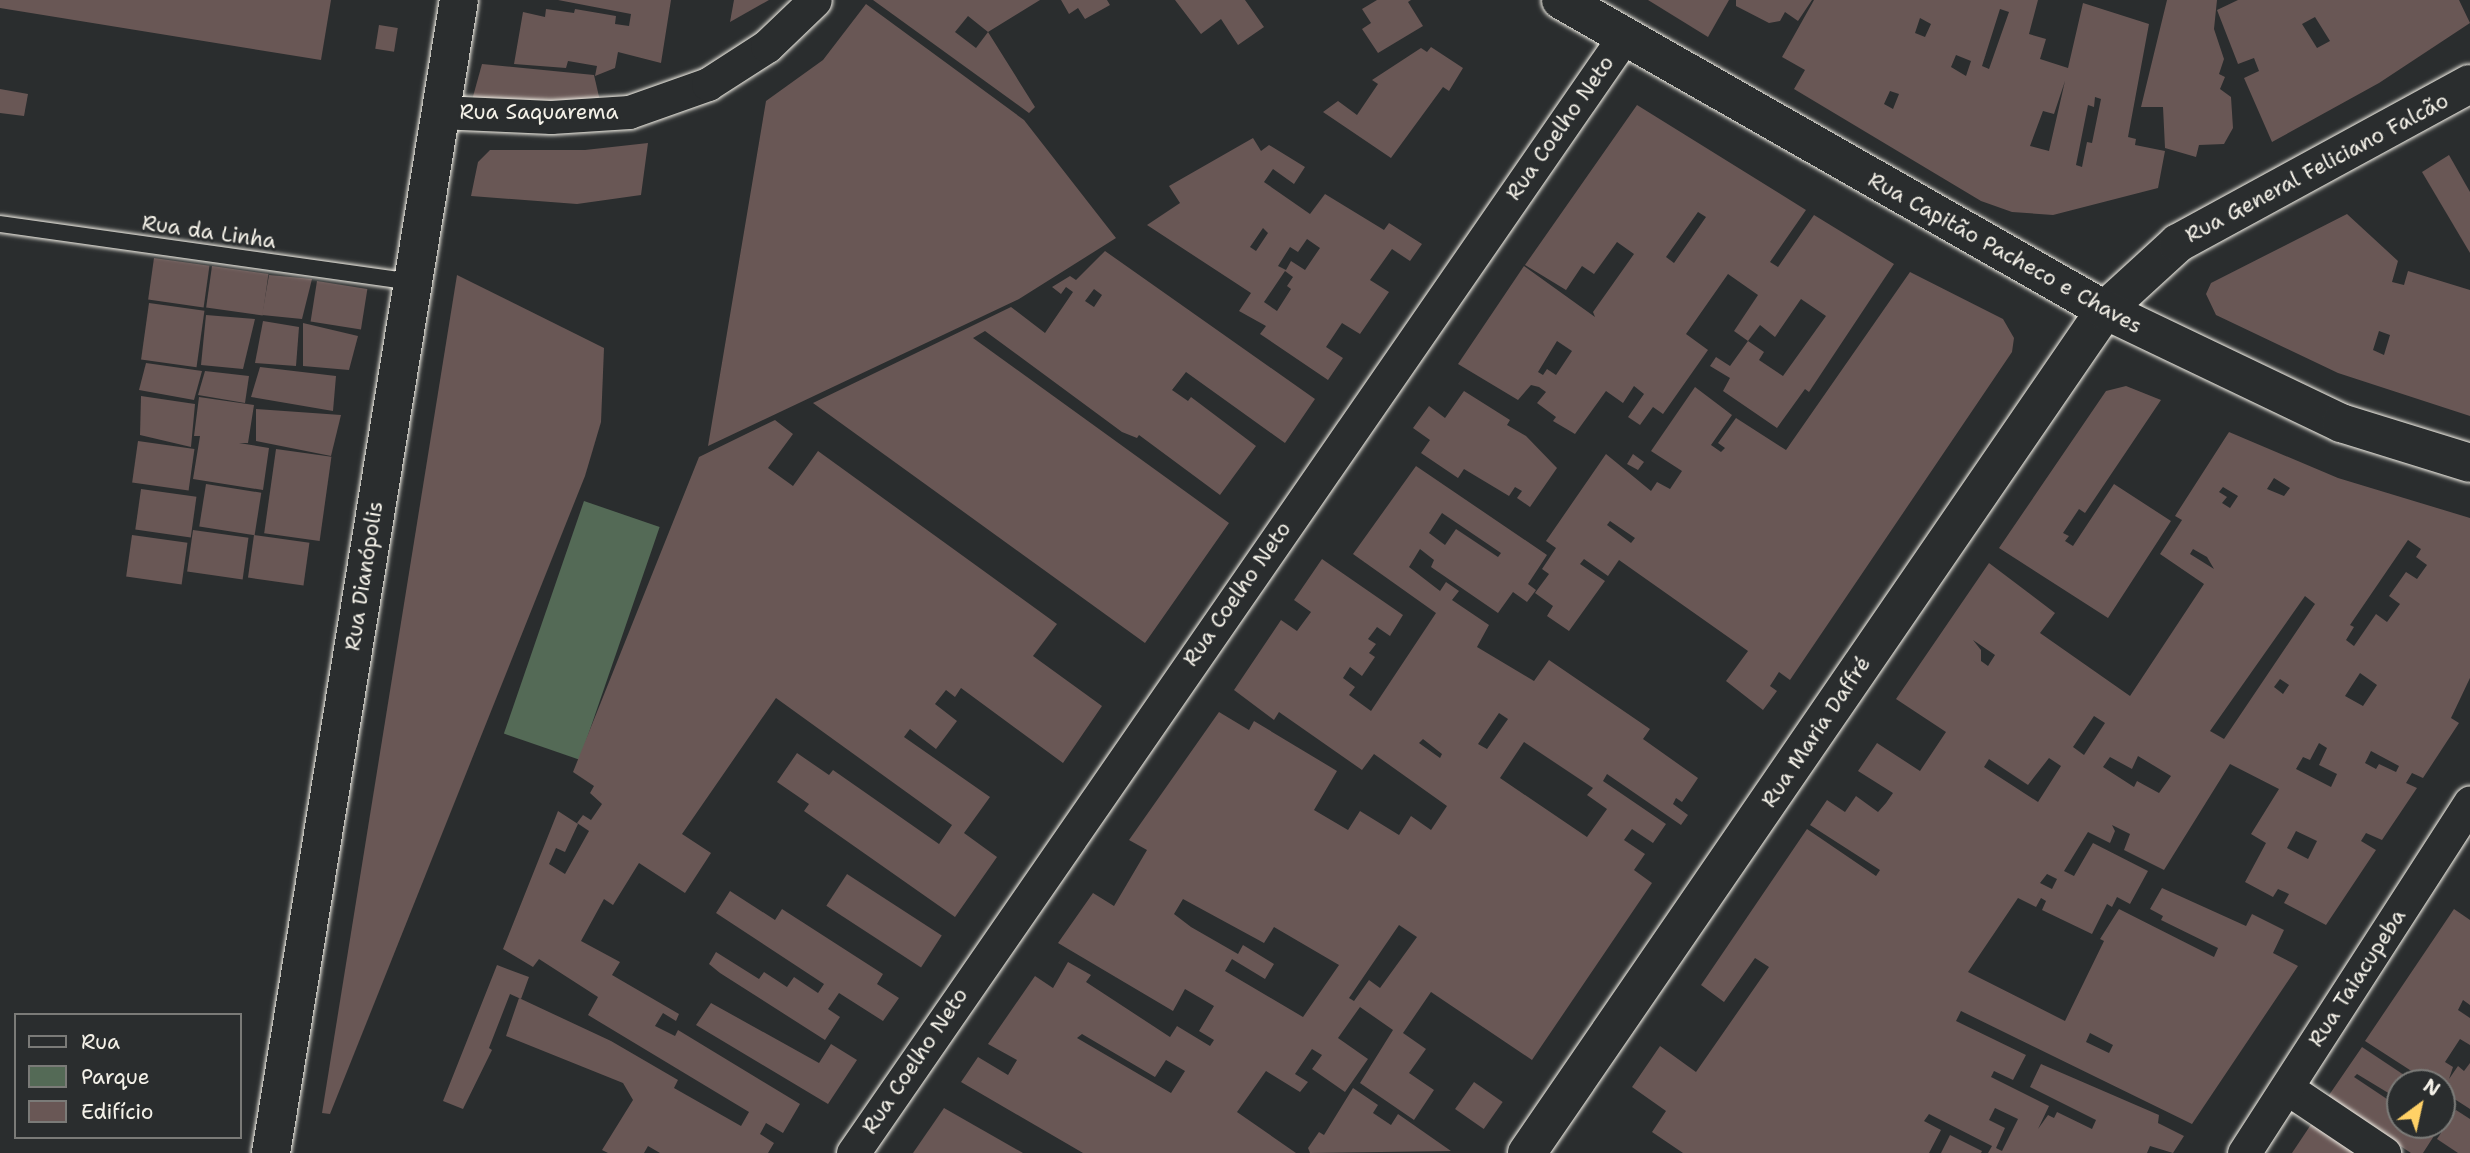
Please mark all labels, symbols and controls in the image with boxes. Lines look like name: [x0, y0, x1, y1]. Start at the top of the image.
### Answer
street label: Rua Coelho Neto: [1501, 51, 1619, 205]
street label: Rua General Feliciano Falcão: [2181, 88, 2453, 248]
street label: Rua Saquarema: [459, 99, 619, 125]
street label: Rua Capitão Pacheco e Chaves: [1864, 167, 2146, 339]
street label: Rua da Linha: [140, 210, 278, 254]
street label: Rua Dianópolis: [340, 500, 388, 652]
street label: Rua Coelho Neto: [1178, 517, 1296, 671]
street label: Rua Maria Daffré: [1756, 652, 1876, 812]
street label: Rua Taiacupeba: [2303, 904, 2411, 1052]
street label: Rua Coelho Neto: [857, 983, 973, 1139]
legend: [14, 1013, 242, 1139]
text: Rua: [81, 1028, 120, 1056]
text: Parque: [81, 1063, 150, 1091]
north arrow: [2386, 1069, 2456, 1139]
text: N: [2418, 1073, 2445, 1102]
text: Edifício: [81, 1098, 153, 1126]

